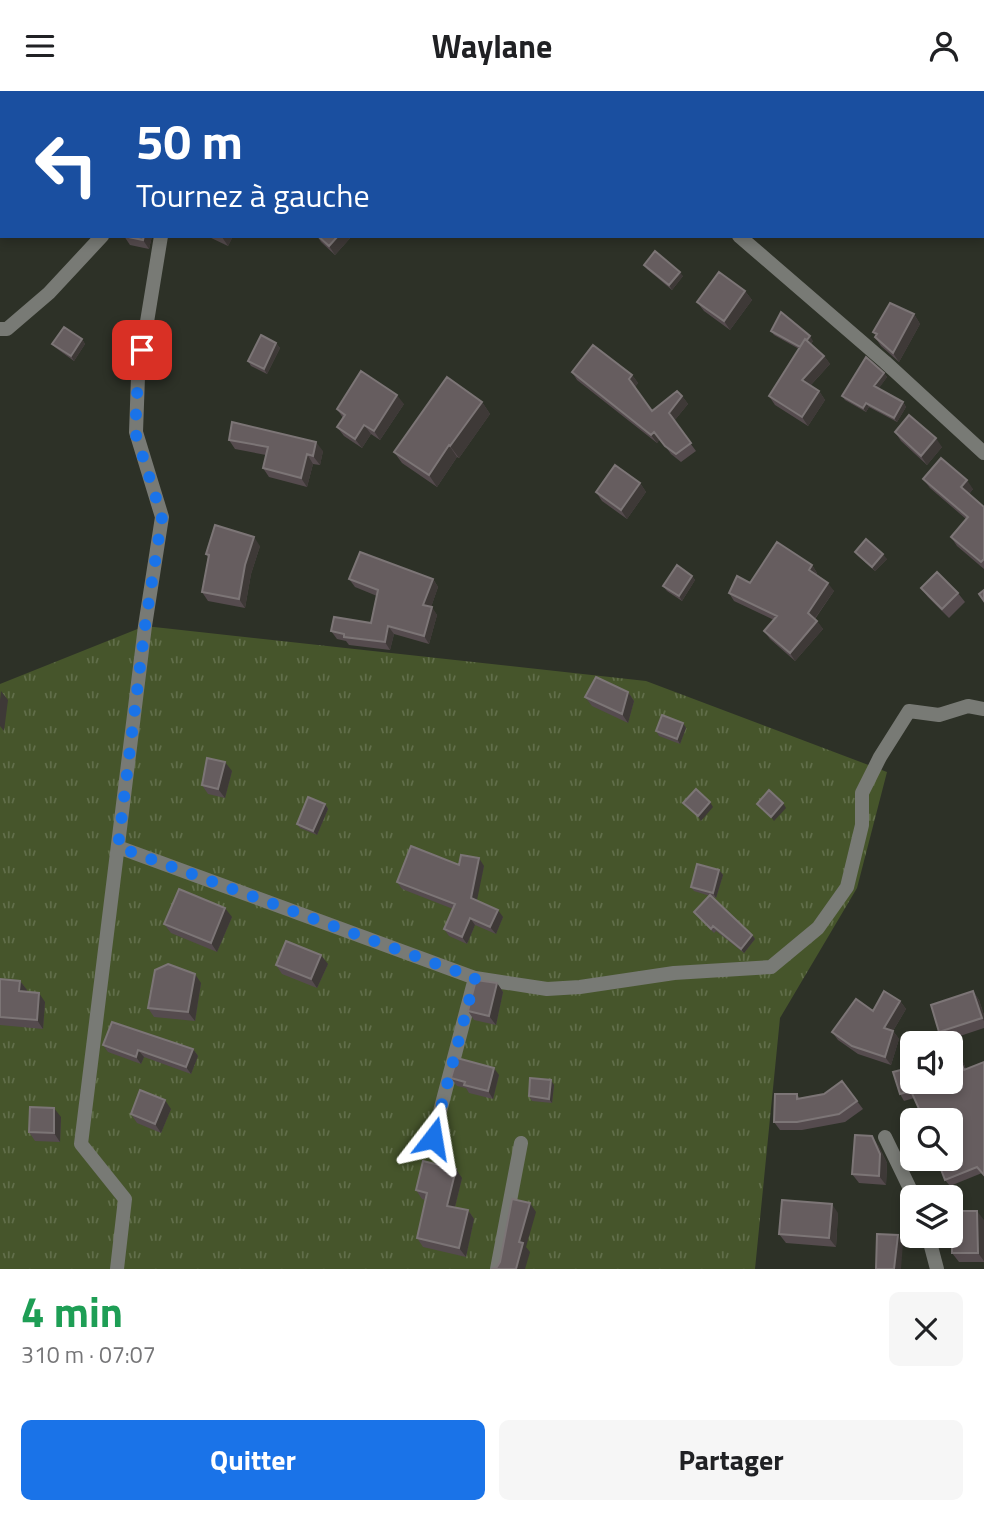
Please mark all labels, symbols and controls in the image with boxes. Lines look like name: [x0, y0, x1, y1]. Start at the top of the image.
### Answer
text: Waylane: [432, 22, 552, 70]
icon: menu: [21, 27, 59, 65]
icon: person: [925, 27, 963, 65]
text: 50 m: [136, 103, 243, 178]
icon: left: [21, 119, 112, 210]
text: Tournez à gauche: [136, 171, 370, 219]
pin: [112, 320, 172, 380]
icon: arrive: [123, 331, 161, 369]
map controls: [900, 1031, 963, 1248]
button: sound: [900, 1031, 963, 1094]
position arrow: [396, 1101, 470, 1175]
button: search: [900, 1108, 963, 1171]
button: layers: [900, 1185, 963, 1248]
text: 4 min: [21, 1279, 123, 1343]
button: close: [889, 1292, 963, 1366]
text: 310 m · 07:07: [21, 1337, 156, 1372]
button: Quitter: [21, 1420, 485, 1500]
button: Partager: [499, 1420, 963, 1500]

